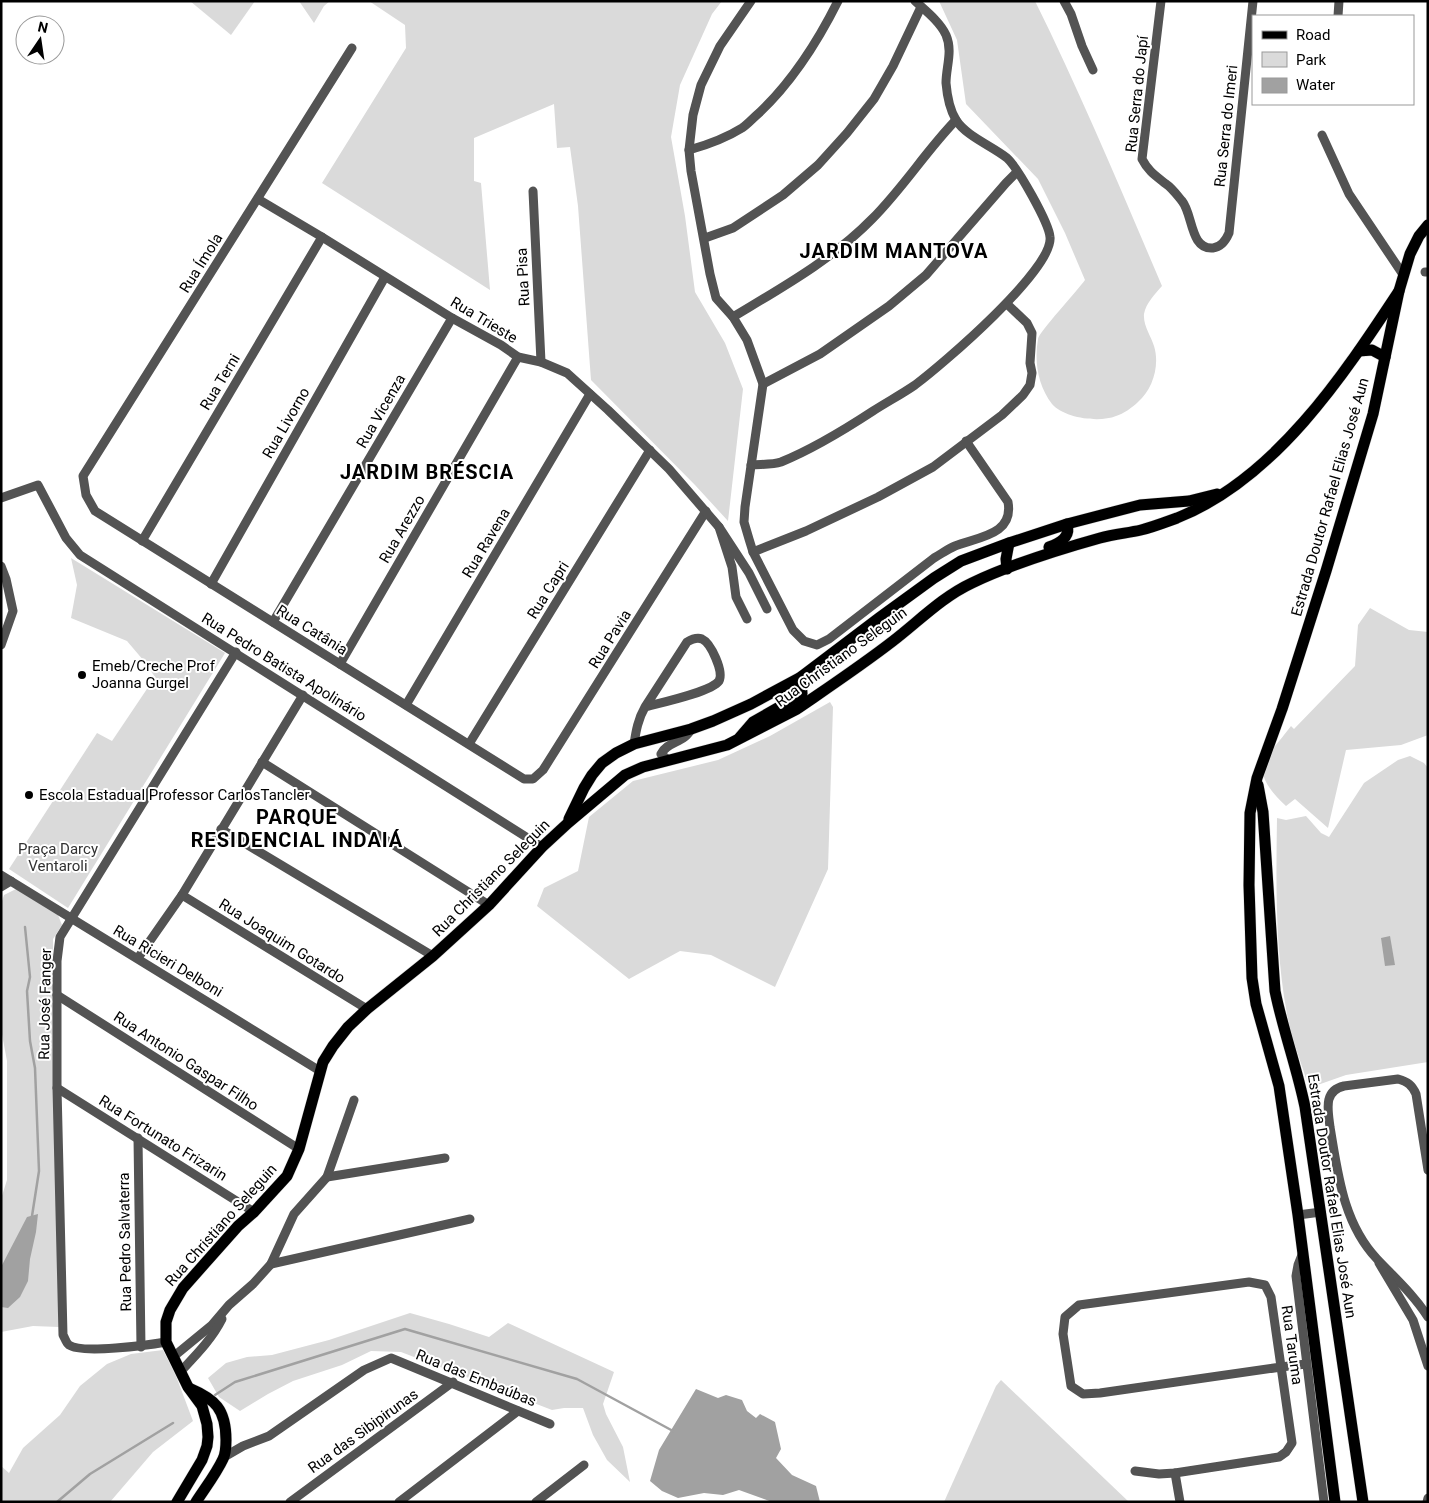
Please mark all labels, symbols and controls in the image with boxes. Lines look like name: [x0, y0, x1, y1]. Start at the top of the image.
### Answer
north arrow: [15, 15, 65, 65]
legend: [1252, 15, 1414, 105]
text: N: [36, 18, 50, 36]
text: Road: [1296, 26, 1330, 44]
street label: Rua Serra do Japí: [1122, 33, 1152, 153]
text: Park: [1296, 51, 1327, 69]
street label: Rua Serra do Imeri: [1211, 64, 1241, 188]
text: Water: [1296, 76, 1335, 94]
street label: Rua Ímola: [176, 230, 226, 296]
district label: JARDIM MANTOVA: [800, 239, 988, 263]
street label: Rua Pisa: [512, 247, 534, 307]
street label: Rua Trieste: [447, 293, 521, 347]
street label: Rua Terni: [196, 351, 244, 413]
street label: Rua Vicenza: [353, 371, 409, 451]
street label: Estrada Doutor Rafael Elias José Aun: [1287, 376, 1373, 618]
street label: Rua Livorno: [259, 384, 313, 462]
district label: JARDIM BRÉSCIA: [340, 460, 514, 484]
street label: Rua Arezzo: [375, 492, 429, 566]
street label: Rua Ravena: [458, 505, 514, 581]
street label: Rua Capri: [523, 558, 573, 622]
street label: Rua Catânia: [273, 601, 351, 659]
street label: Rua Christiano Seleguin: [772, 603, 910, 711]
street label: Rua Pavia: [585, 606, 635, 672]
street label: Rua Pedro Batista Apolinário: [198, 609, 370, 725]
place label: Emeb/Creche Prof Joanna Gurgel: [92, 657, 216, 692]
marker: Emeb/Creche Prof Joanna Gurgel: [76, 669, 88, 681]
place label: Escola Estadual Professor CarlosTancler: [39, 786, 310, 804]
marker: Escola Estadual Professor CarlosTancler: [23, 789, 35, 801]
district label: PARQUE RESIDENCIAL INDAIÁ: [191, 805, 403, 852]
street label: Rua Christiano Seleguin: [429, 816, 553, 940]
park label: Praça Darcy Ventaroli: [18, 840, 98, 875]
street label: Rua Joaquim Gotardo: [216, 895, 348, 987]
street label: Rua Ricieri Delboni: [110, 921, 226, 1001]
street label: Rua José Fanger: [35, 948, 55, 1060]
street label: Rua Antonio Gaspar Filho: [110, 1007, 262, 1115]
street label: Estrada Doutor Rafael Elias José Aun: [1304, 1072, 1360, 1320]
street label: Rua Fortunato Frizarin: [96, 1091, 230, 1185]
street label: Rua Christiano Seleguin: [161, 1160, 281, 1290]
street label: Rua Pedro Salvaterra: [115, 1172, 135, 1312]
street label: Rua Taruma: [1278, 1304, 1306, 1386]
street label: Rua das Embaúbas: [413, 1346, 539, 1410]
street label: Rua das Sibipirunas: [304, 1385, 422, 1477]

